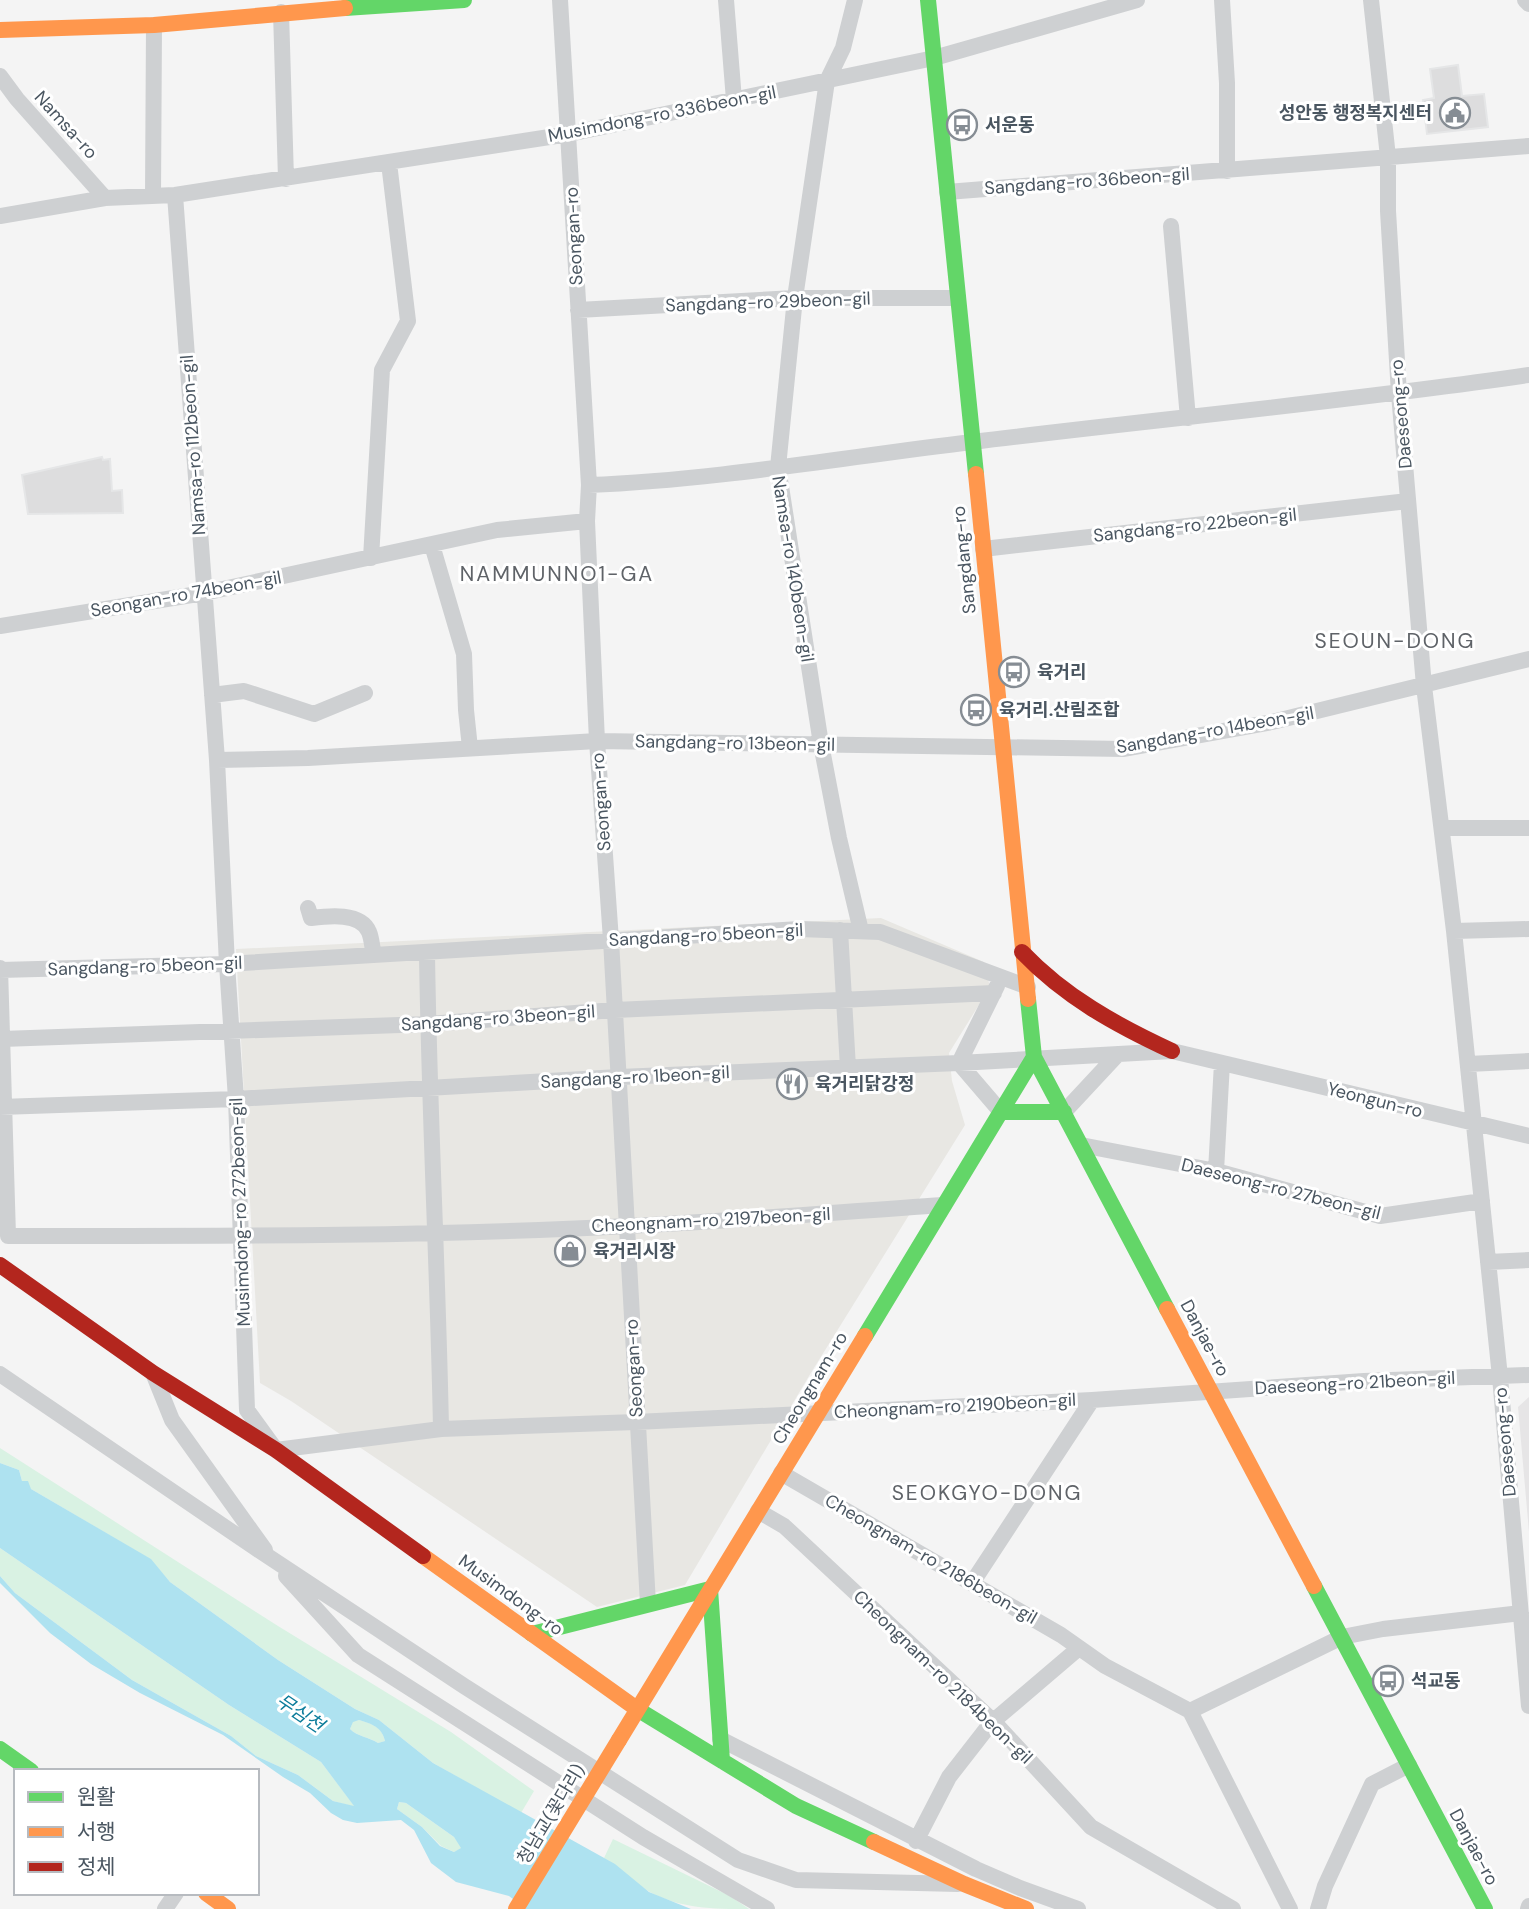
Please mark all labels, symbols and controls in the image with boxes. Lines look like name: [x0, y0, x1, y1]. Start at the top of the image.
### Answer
street label: Musimdong-ro 336beon-gil: [546, 80, 778, 148]
street label: Namsa-ro: [29, 86, 103, 164]
public building icon: 성안동 행정복지센터: [1438, 96, 1472, 130]
place label: 성안동 행정복지센터: [1279, 101, 1432, 125]
bus stop icon: 서운동: [945, 108, 979, 142]
place label: 서운동: [985, 113, 1035, 137]
street label: Sangdang-ro 36beon-gil: [984, 162, 1190, 200]
street label: Seongan-ro: [559, 186, 589, 286]
street label: Sangdang-ro 29beon-gil: [665, 286, 871, 318]
street label: Namsa-ro 112beon-gil: [175, 354, 211, 536]
street label: Daeseong-ro: [1384, 358, 1418, 470]
street label: Namsa-ro 140beon-gil: [766, 474, 820, 664]
street label: Sangdang-ro 22beon-gil: [1092, 502, 1298, 548]
street label: Sangdang-ro: [946, 505, 982, 615]
district label: NAMMUNNO1-GA: [460, 560, 654, 588]
street label: Seongan-ro 74beon-gil: [89, 565, 283, 623]
district label: SEOUN-DONG: [1314, 627, 1476, 655]
bus stop icon: 육거리: [997, 655, 1031, 689]
place label: 육거리: [1037, 660, 1087, 684]
bus stop icon: 육거리.산림조합: [959, 693, 993, 727]
place label: 육거리.산림조합: [999, 698, 1120, 722]
street label: Sangdang-ro 14beon-gil: [1114, 701, 1316, 759]
street label: Sangdang-ro 13beon-gil: [635, 729, 835, 757]
street label: Seongan-ro: [586, 752, 616, 852]
street label: Sangdang-ro 5beon-gil: [608, 918, 804, 952]
street label: Sangdang-ro 5beon-gil: [47, 951, 243, 981]
street label: Sangdang-ro 3beon-gil: [400, 999, 596, 1037]
street label: Sangdang-ro 1beon-gil: [540, 1060, 730, 1094]
restaurant icon: 육거리닭강정: [775, 1067, 809, 1101]
place label: 육거리닭강정: [815, 1072, 914, 1096]
street label: Yeongun-ro: [1325, 1077, 1425, 1123]
street label: Musimdong-ro 272beon-gil: [224, 1097, 256, 1327]
street label: Daeseong-ro 27beon-gil: [1179, 1153, 1383, 1225]
street label: Cheongnam-ro 2197beon-gil: [591, 1202, 831, 1238]
shop icon: 육거리시장: [553, 1234, 587, 1268]
place label: 육거리시장: [593, 1239, 676, 1263]
street label: Danjae-ro: [1175, 1295, 1235, 1381]
street label: Seongan-ro: [619, 1318, 649, 1418]
street label: Cheongnam-ro: [767, 1327, 853, 1449]
street label: Daeseong-ro 21beon-gil: [1254, 1366, 1456, 1400]
street label: Daeseong-ro: [1488, 1386, 1522, 1498]
street label: Cheongnam-ro 2190beon-gil: [833, 1388, 1077, 1424]
district label: SEOKGYO-DONG: [892, 1479, 1082, 1507]
street label: Cheongnam-ro 2186beon-gil: [821, 1488, 1041, 1630]
street label: Musimdong-ro: [454, 1549, 568, 1641]
street label: Cheongnam-ro 2184beon-gil: [848, 1585, 1038, 1769]
bus stop icon: 석교동: [1371, 1664, 1405, 1698]
place label: 석교동: [1411, 1669, 1461, 1693]
water label: 무심천: [271, 1688, 330, 1739]
street label: 청남교(꽃다리): [512, 1759, 590, 1869]
legend: [14, 1769, 259, 1895]
text: 원활: [77, 1783, 116, 1811]
street label: Danjae-ro: [1444, 1804, 1504, 1890]
text: 서행: [77, 1818, 116, 1846]
text: 정체: [77, 1853, 116, 1881]

